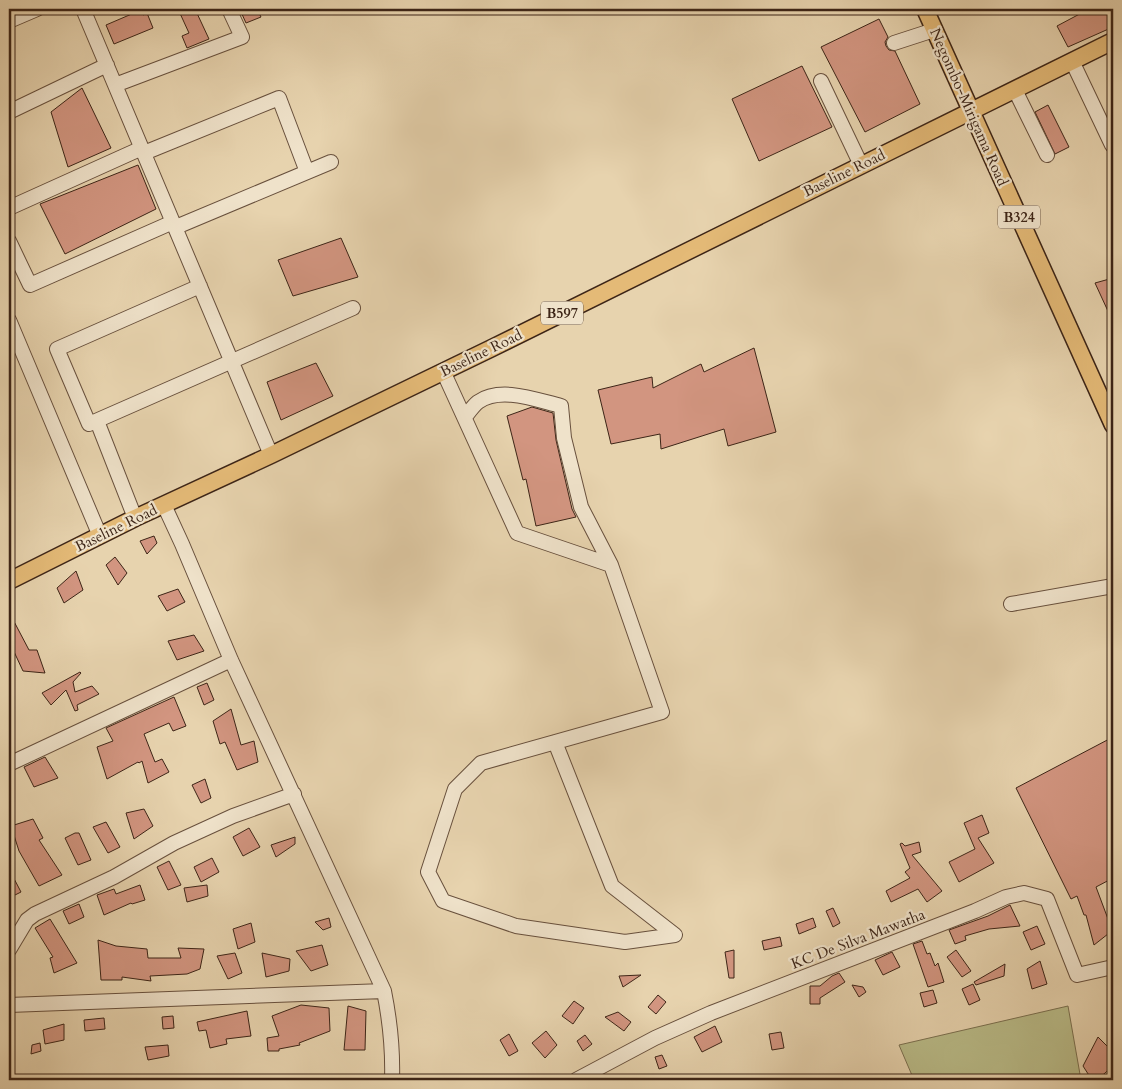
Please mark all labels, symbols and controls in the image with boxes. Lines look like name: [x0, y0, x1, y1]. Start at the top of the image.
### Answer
street label: Negombo-Mirigama Road: [925, 25, 1013, 189]
street label: Baseline Road: [800, 145, 888, 201]
road number: B324: [998, 206, 1040, 228]
road number: B597: [541, 302, 583, 324]
street label: Baseline Road: [437, 325, 525, 381]
street label: Baseline Road: [72, 500, 160, 556]
street label: KC De Silva Mawatha: [788, 904, 928, 974]

